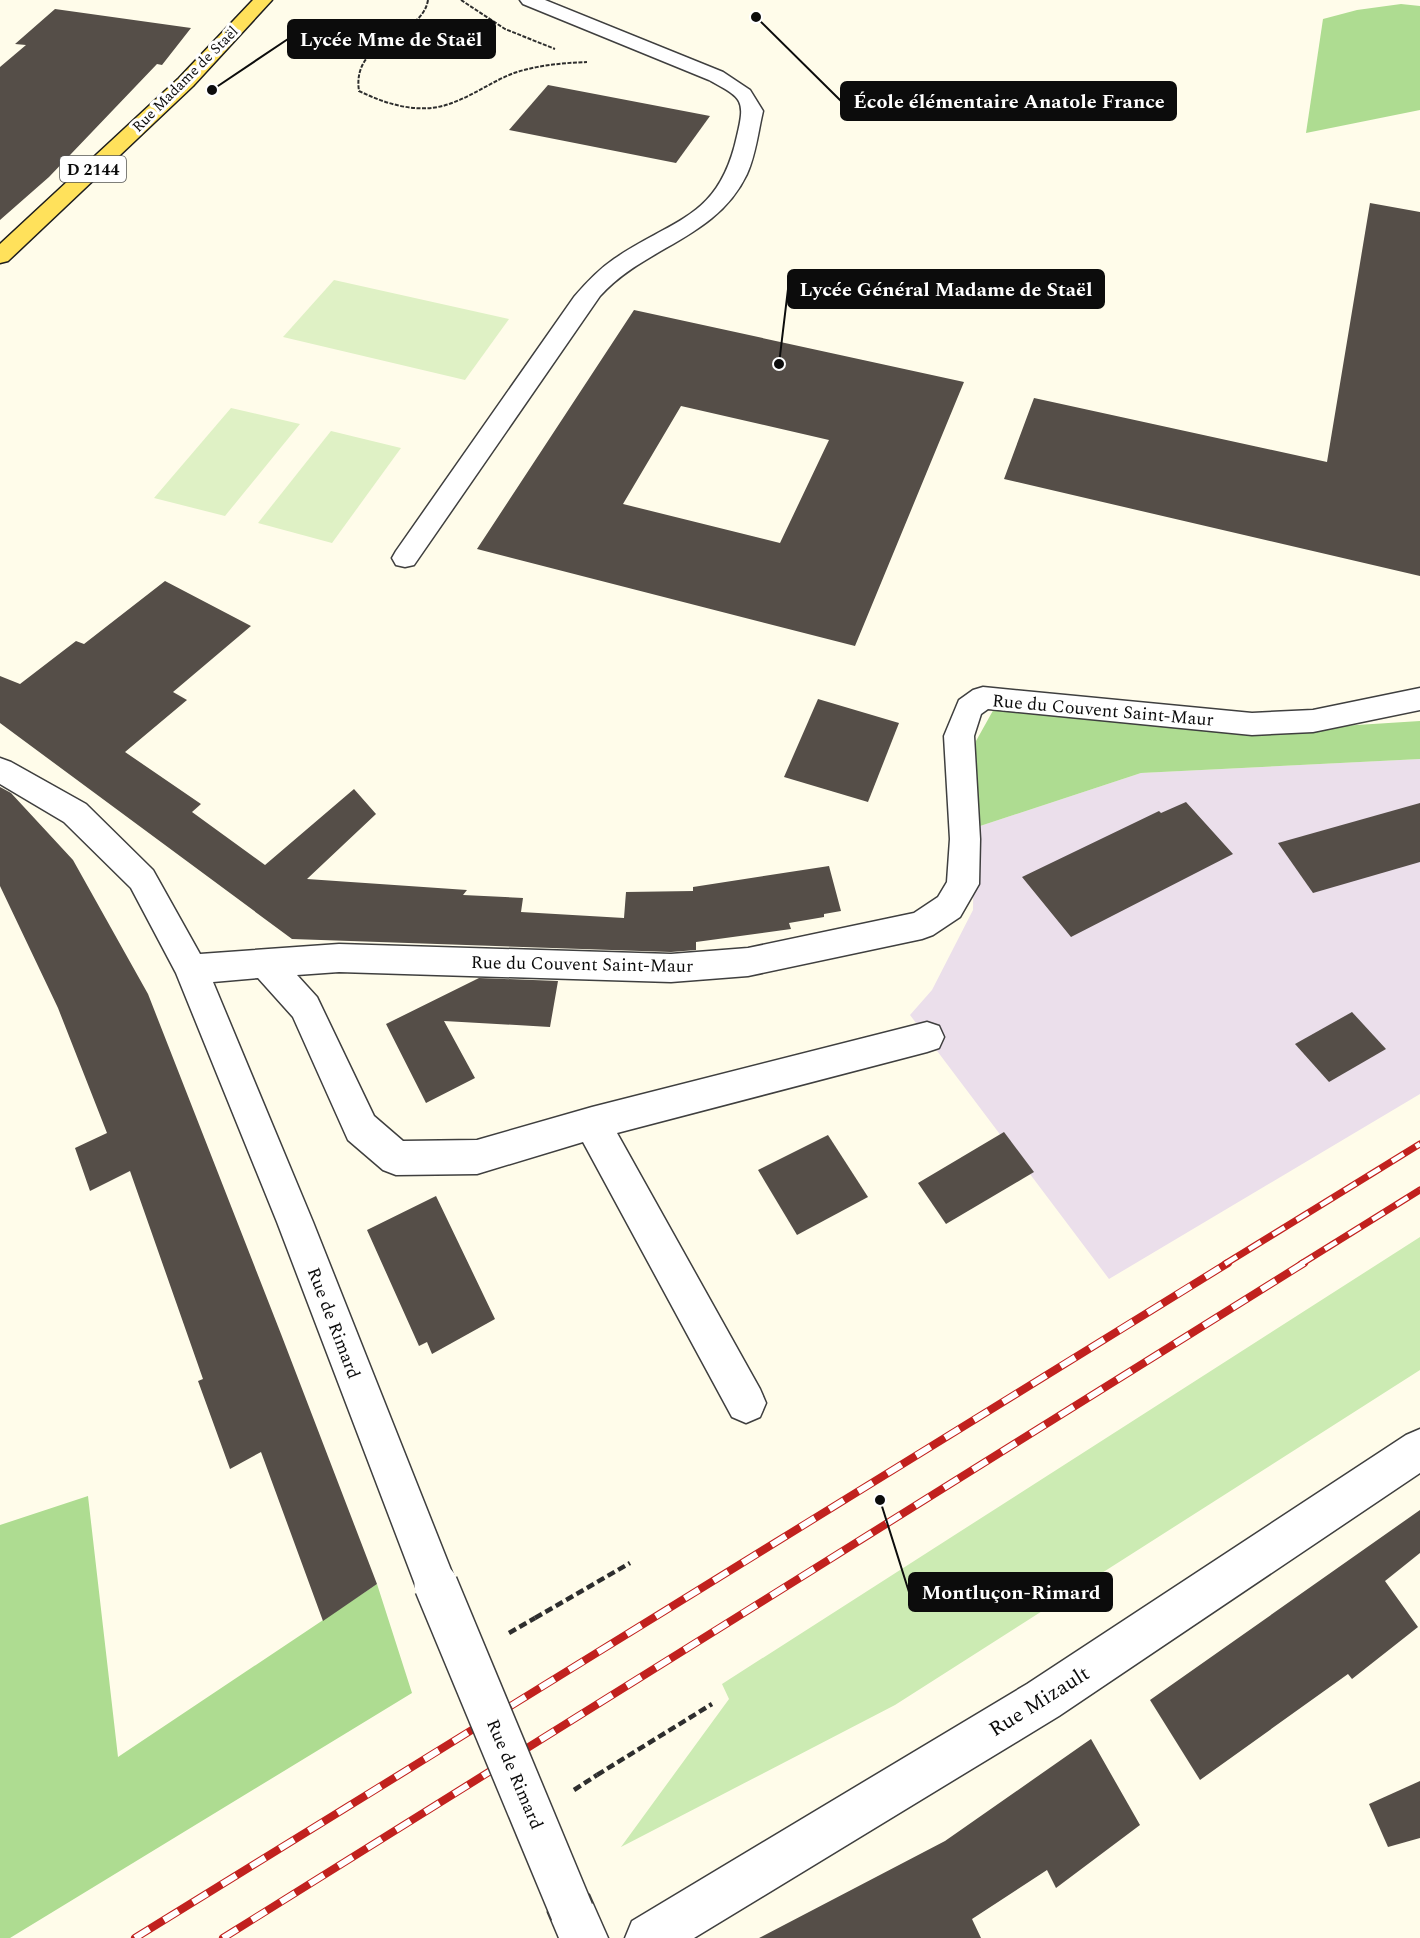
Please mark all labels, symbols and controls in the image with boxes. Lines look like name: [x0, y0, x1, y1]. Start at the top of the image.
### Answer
callout: Lycée Mme de Staël: [288, 20, 495, 58]
street label: Rue Madame de Staël: [127, 21, 244, 138]
text: Lycée Mme de Staël: [300, 25, 482, 55]
callout: École élémentaire Anatole France: [841, 82, 1176, 120]
text: École élémentaire Anatole France: [853, 87, 1165, 117]
road number: D 2144: [60, 156, 126, 182]
callout: Lycée Général Madame de Staël: [788, 270, 1104, 308]
text: Lycée Général Madame de Staël: [800, 275, 1092, 305]
street label: Rue du Couvent Saint-Maur: [991, 687, 1215, 734]
street label: Rue du Couvent Saint-Maur: [471, 949, 693, 980]
street label: Rue de Rimard: [300, 1264, 367, 1383]
callout: Montluçon-Rimard: [909, 1573, 1112, 1611]
text: Montluçon-Rimard: [921, 1578, 1101, 1608]
street label: Rue Mizault: [983, 1658, 1096, 1746]
street label: Rue de Rimard: [479, 1715, 550, 1834]

